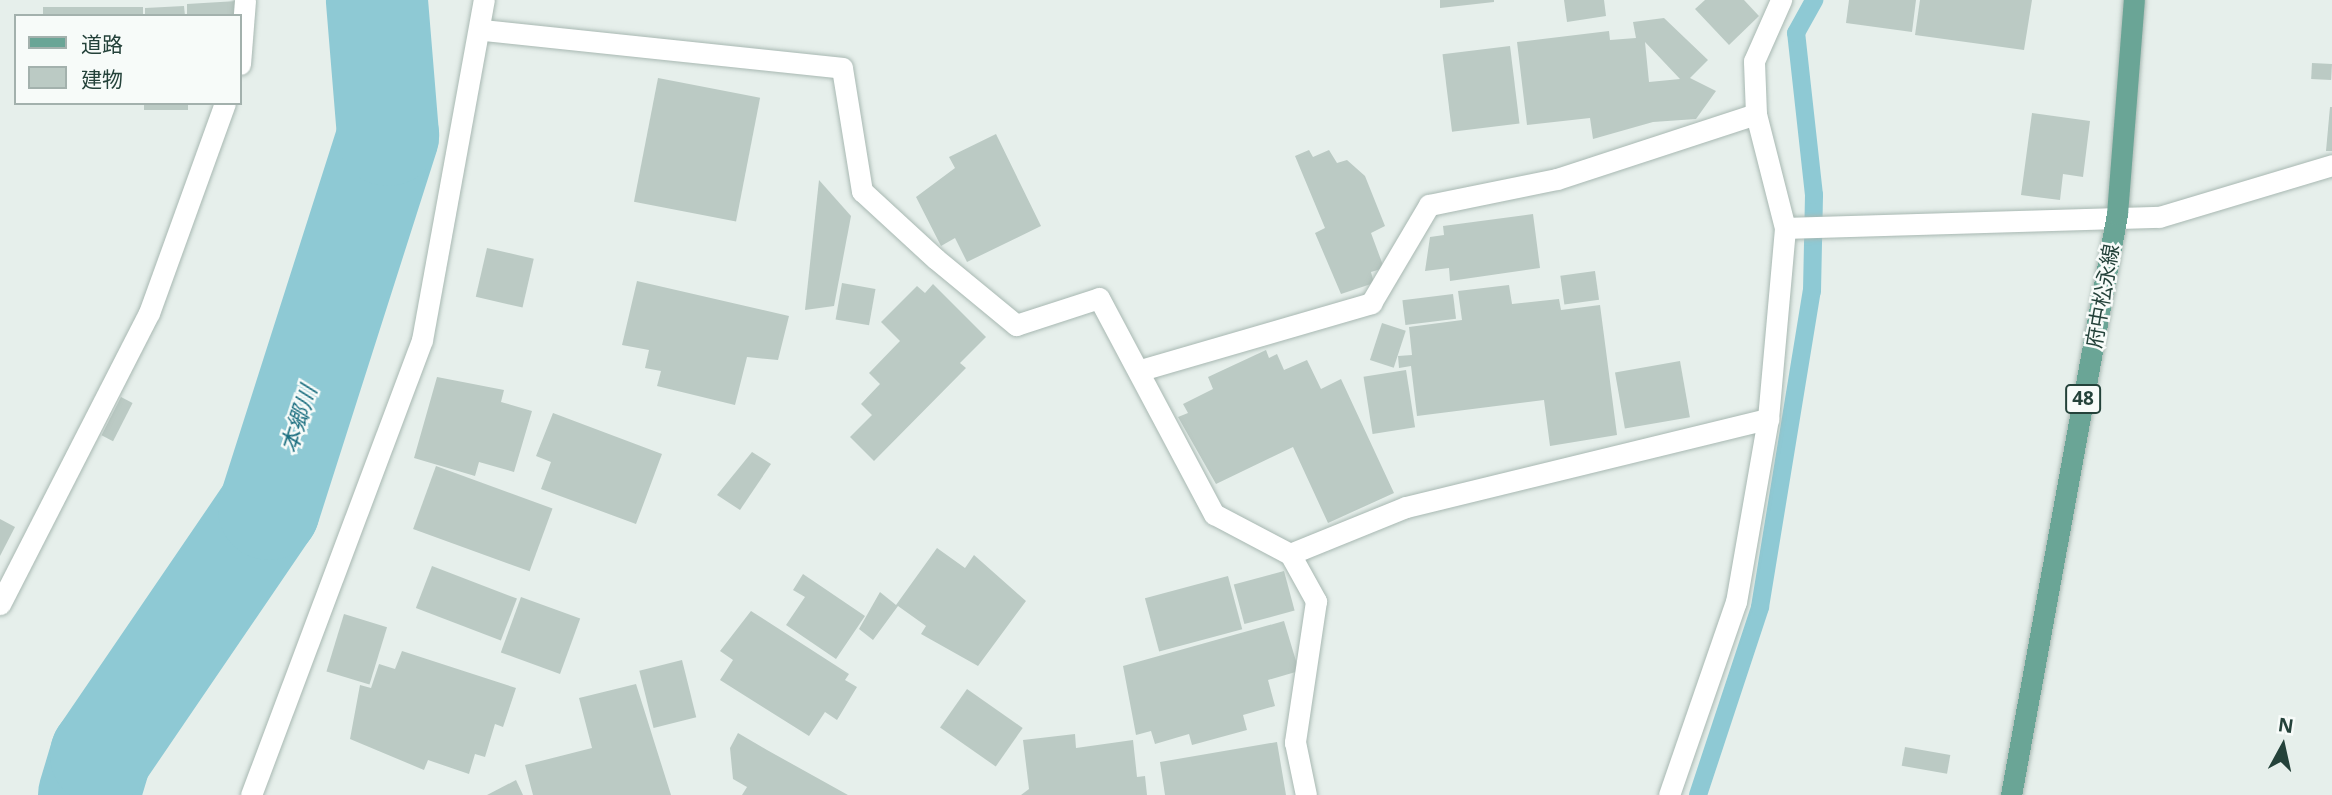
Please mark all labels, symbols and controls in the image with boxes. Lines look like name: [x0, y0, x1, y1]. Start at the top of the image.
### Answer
legend: [14, 14, 242, 105]
text: 道路: [81, 30, 123, 58]
text: 建物: [81, 65, 123, 93]
street label: 府中松永線: [2080, 242, 2124, 350]
water label: 本郷川: [274, 382, 322, 456]
road number: 48: [2064, 384, 2102, 414]
north arrow: [2248, 711, 2318, 781]
text: N: [2276, 711, 2295, 739]

